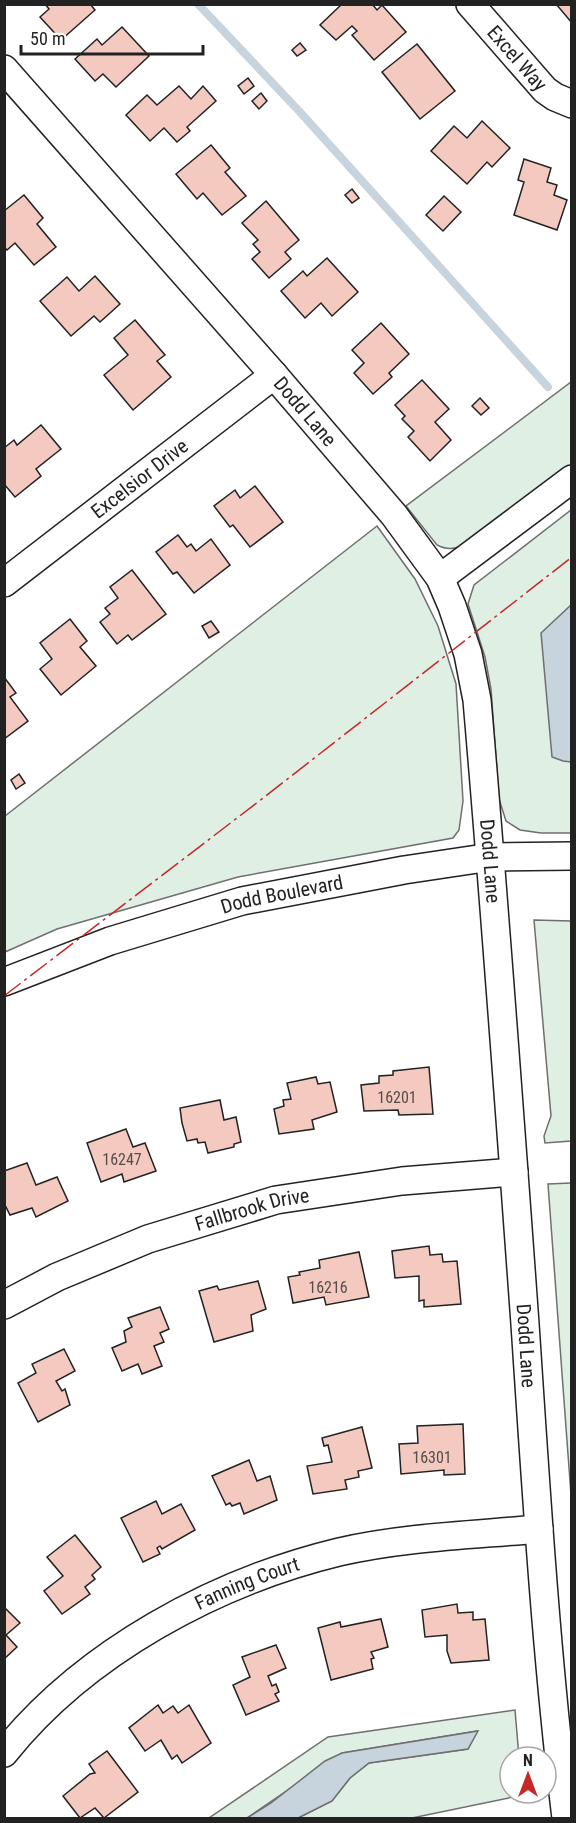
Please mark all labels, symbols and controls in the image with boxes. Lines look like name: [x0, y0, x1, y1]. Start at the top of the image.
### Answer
scale bar: [21, 18, 202, 56]
street label: Excel Way: [482, 21, 552, 96]
text: 50 m: [30, 28, 65, 49]
street label: Dodd Lane: [269, 372, 342, 451]
street label: Excelsior Drive: [86, 434, 193, 524]
street label: Dodd Lane: [475, 818, 506, 904]
street label: Dodd Boulevard: [218, 870, 345, 919]
house number: 16201: [377, 1088, 417, 1107]
house number: 16247: [102, 1150, 142, 1169]
street label: Fallbrook Drive: [192, 1183, 311, 1236]
house number: 16216: [308, 1278, 348, 1297]
street label: Dodd Lane: [512, 1303, 541, 1388]
house number: 16301: [412, 1448, 452, 1467]
street label: Fanning Court: [191, 1552, 302, 1615]
north arrow: [498, 1745, 558, 1805]
text: N: [523, 1751, 533, 1770]

